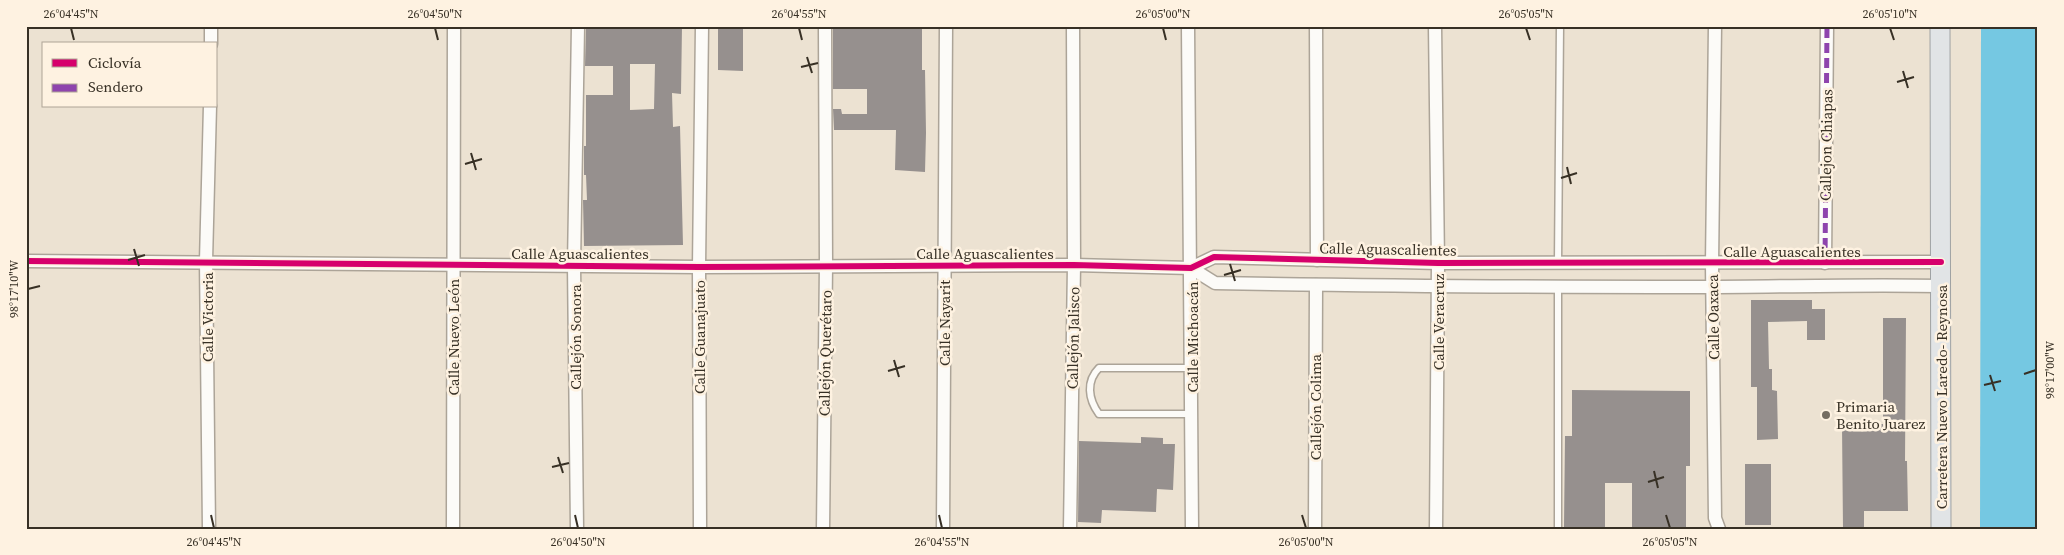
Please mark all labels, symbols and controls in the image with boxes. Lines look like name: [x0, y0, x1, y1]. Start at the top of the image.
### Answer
text: 26°04'45"N: [43, 6, 99, 22]
text: 26°04'50"N: [407, 6, 463, 22]
text: 26°04'55"N: [771, 6, 827, 22]
text: 26°05'00"N: [1135, 6, 1191, 22]
text: 26°05'05"N: [1498, 6, 1554, 22]
text: 26°05'10"N: [1862, 6, 1918, 22]
legend: [42, 42, 218, 108]
text: Ciclovía: [88, 52, 142, 73]
text: Sendero: [88, 76, 143, 97]
street label: Callejon Chiapas: [1815, 89, 1837, 201]
street label: Calle Aguascalientes: [1319, 237, 1457, 261]
street label: Calle Aguascalientes: [1723, 241, 1861, 262]
street label: Calle Aguascalientes: [511, 243, 649, 264]
street label: Calle Aguascalientes: [916, 243, 1054, 264]
text: 98°17'10"W: [6, 260, 22, 318]
street label: Calle Victoria: [197, 272, 218, 362]
street label: Calle Veracruz: [1428, 274, 1449, 370]
street label: Calle Oaxaca: [1702, 274, 1724, 360]
street label: Calle Nuevo León: [443, 279, 464, 395]
street label: Calle Guanajuato: [689, 280, 710, 394]
street label: Calle Nayarit: [934, 280, 955, 366]
street label: Calle Michoacán: [1182, 281, 1203, 393]
street label: Callejón Sonora: [565, 284, 586, 390]
street label: Carretera Nuevo Laredo- Reynosa: [1931, 284, 1952, 509]
street label: Callejón Jalisco: [1062, 287, 1084, 389]
street label: Callejón Querétaro: [813, 290, 837, 416]
text: 98°17'00"W: [2042, 341, 2058, 399]
street label: Callejón Colima: [1305, 353, 1326, 460]
place label: Primaria Benito Juarez: [1836, 396, 1926, 434]
marker: Primaria Benito Juarez: [1820, 409, 1832, 421]
text: 26°04'45"N: [186, 534, 242, 550]
text: 26°04'50"N: [550, 534, 606, 550]
text: 26°04'55"N: [914, 534, 970, 550]
text: 26°05'00"N: [1278, 534, 1334, 550]
text: 26°05'05"N: [1642, 534, 1698, 550]

